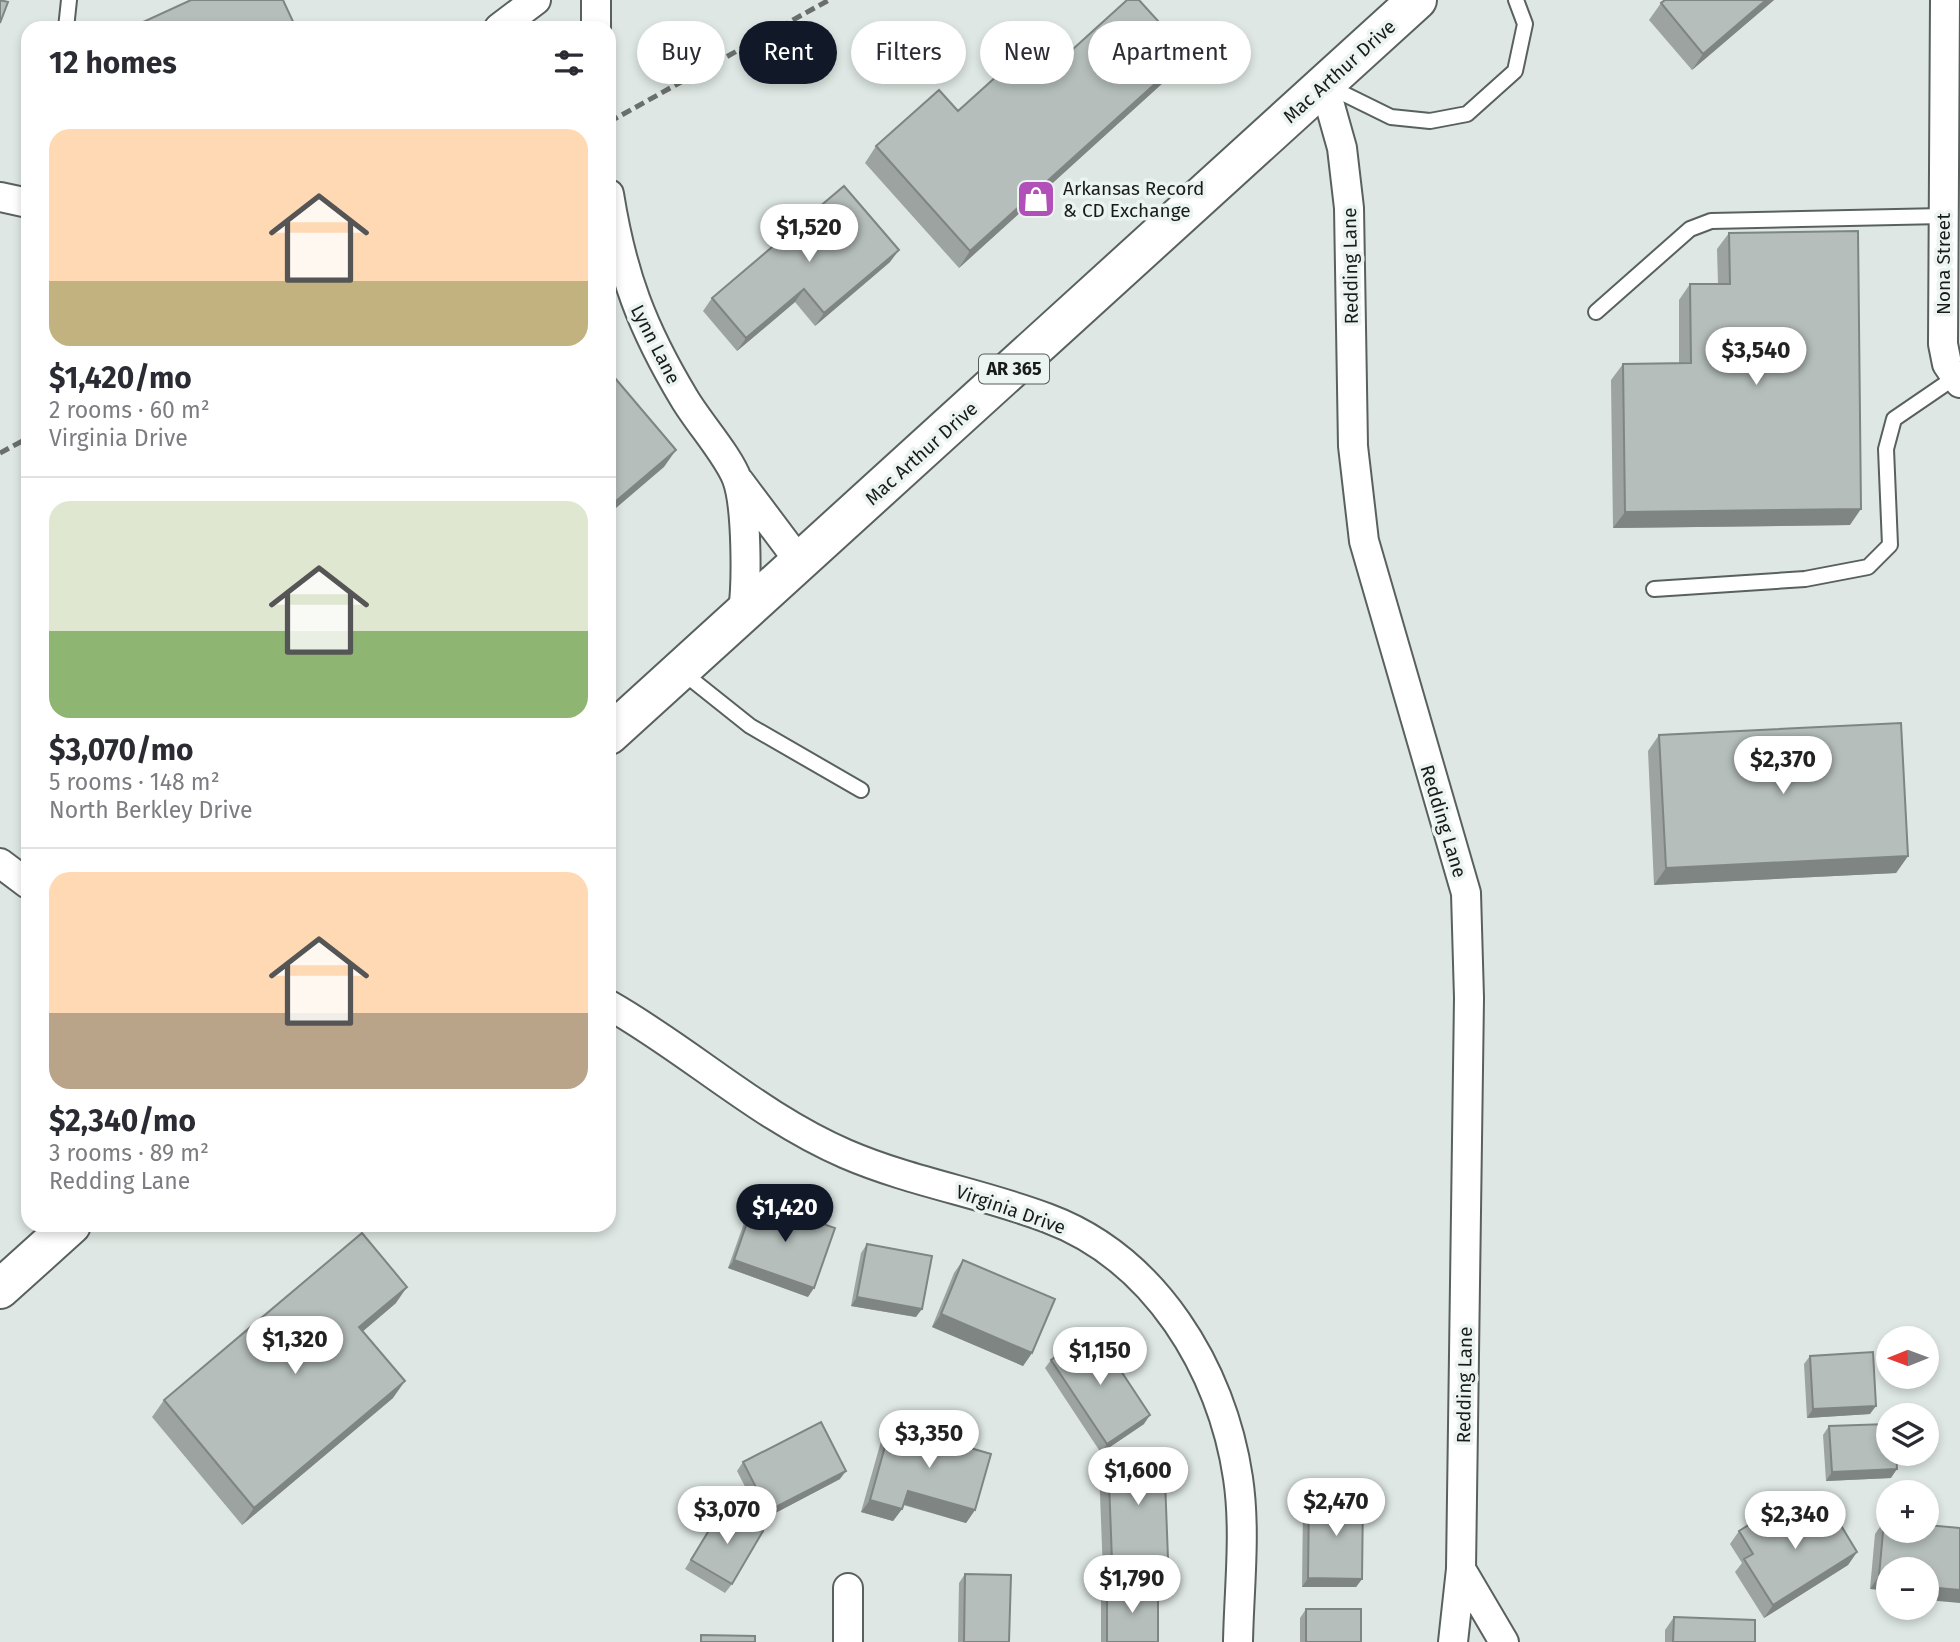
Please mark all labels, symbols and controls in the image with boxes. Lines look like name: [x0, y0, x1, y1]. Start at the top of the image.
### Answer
street label: Mac Arthur Drive: [1278, 15, 1400, 128]
chip: Buy: [637, 21, 725, 84]
chip: Rent: [739, 21, 837, 84]
chip: Filters: [851, 21, 966, 84]
chip: New: [980, 21, 1074, 84]
chip: Apartment: [1088, 21, 1251, 84]
icon: filters: [550, 44, 588, 82]
text: 12 homes: [49, 45, 177, 81]
icon: home: [256, 175, 382, 301]
place label: Arkansas Record & CD Exchange: [1063, 177, 1204, 222]
shop icon: Arkansas Record & CD Exchange: [1015, 178, 1057, 220]
pin: $1,520: [752, 204, 866, 264]
street label: Redding Lane: [1338, 207, 1363, 325]
text: $1,520: [776, 213, 842, 241]
street label: Nona Street: [1932, 213, 1955, 315]
street label: Lynn Lane: [626, 301, 685, 388]
pin: $3,540: [1699, 328, 1813, 387]
text: $3,540: [1721, 336, 1791, 364]
road number: AR 365: [979, 354, 1049, 384]
text: $1,420/mo: [49, 360, 192, 396]
text: 2 rooms · 60 m²: [49, 396, 210, 424]
street label: Mac Arthur Drive: [860, 397, 982, 510]
text: Virginia Drive: [49, 424, 188, 452]
icon: home: [256, 547, 382, 673]
text: $3,070/mo: [49, 732, 194, 768]
pin: $2,370: [1726, 736, 1840, 796]
text: $2,370: [1750, 745, 1816, 773]
street label: Redding Lane: [1415, 762, 1472, 880]
text: 5 rooms · 148 m²: [49, 768, 220, 796]
text: North Berkley Drive: [49, 796, 252, 824]
icon: home: [256, 918, 382, 1044]
text: $2,340/mo: [49, 1103, 196, 1139]
text: 3 rooms · 89 m²: [49, 1139, 209, 1167]
text: Redding Lane: [49, 1167, 190, 1195]
street label: Virginia Drive: [953, 1180, 1069, 1239]
pin: $1,420: [728, 1184, 842, 1244]
text: $1,420: [752, 1193, 818, 1221]
pin: $1,320: [238, 1316, 352, 1376]
text: $1,320: [262, 1325, 328, 1353]
street label: Redding Lane: [1452, 1326, 1477, 1444]
north arrow: [1876, 1326, 1939, 1390]
map controls: [1876, 1326, 1939, 1620]
pin: $1,150: [1043, 1328, 1157, 1387]
text: $1,150: [1069, 1336, 1131, 1364]
button: layers: [1876, 1403, 1939, 1466]
pin: $3,350: [872, 1410, 986, 1470]
text: $3,350: [895, 1419, 963, 1447]
pin: $1,600: [1081, 1448, 1195, 1507]
text: $1,600: [1104, 1456, 1172, 1484]
pin: $2,470: [1279, 1478, 1393, 1538]
button: +: [1876, 1480, 1939, 1543]
pin: $3,070: [670, 1486, 784, 1546]
text: $2,470: [1303, 1487, 1369, 1515]
pin: $2,340: [1738, 1492, 1852, 1551]
text: $3,070: [694, 1495, 760, 1523]
text: $2,340: [1761, 1500, 1829, 1528]
pin: $1,790: [1075, 1556, 1189, 1615]
button: −: [1876, 1557, 1939, 1620]
text: $1,790: [1100, 1564, 1164, 1592]

